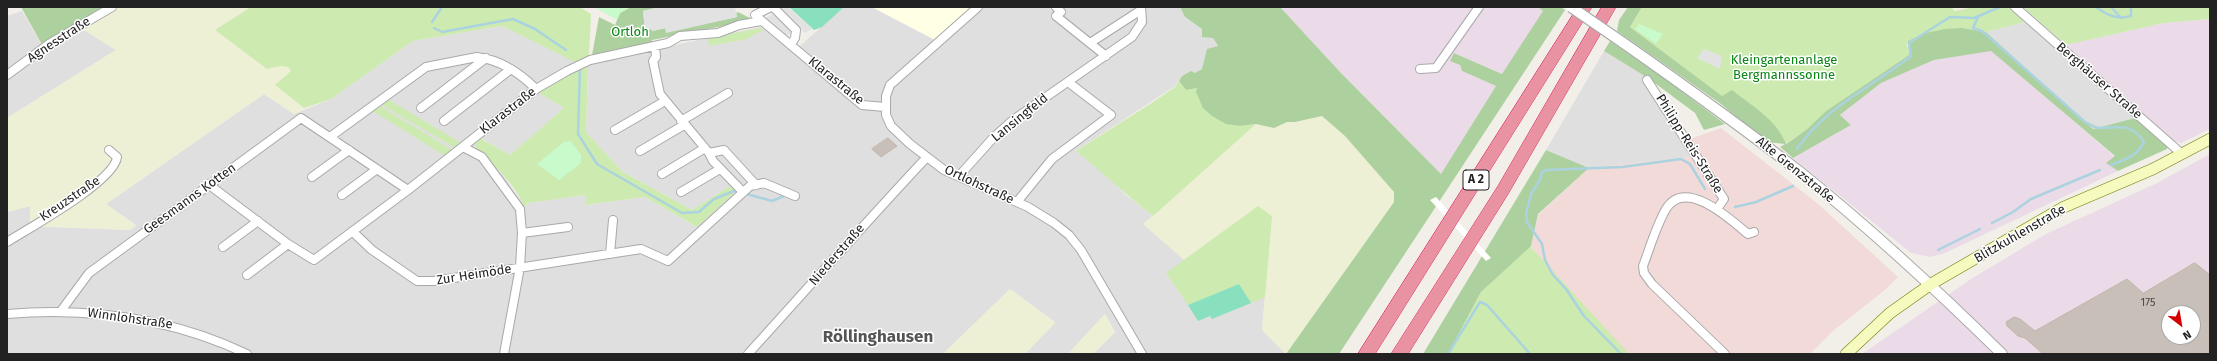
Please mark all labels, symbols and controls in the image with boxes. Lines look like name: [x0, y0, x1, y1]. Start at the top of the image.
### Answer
street label: Agnesstraße: [25, 14, 93, 66]
park label: Ortloh: [611, 24, 649, 40]
street label: Berghäuser Straße: [2053, 39, 2145, 123]
park label: Kleingartenanlage Bergmannssonne: [1731, 52, 1837, 83]
street label: Klarastraße: [805, 54, 867, 108]
street label: Klarastraße: [477, 84, 539, 138]
street label: Lansingfeld: [989, 91, 1051, 145]
street label: Philipp-Reis-Straße: [1652, 92, 1726, 196]
street label: Alte Grenzstraße: [1753, 134, 1837, 206]
street label: Geesmanns Kotten: [141, 160, 239, 238]
street label: Ortlohstraße: [942, 162, 1016, 208]
road number: A 2: [1463, 170, 1489, 190]
street label: Kreuzstraße: [37, 173, 103, 225]
street label: Blitzkuhlenstraße: [1971, 201, 2069, 267]
street label: Niederstraße: [806, 221, 868, 289]
street label: Zur Heimöde: [435, 261, 513, 289]
house number: 175: [2141, 296, 2155, 310]
street label: Winnlohstraße: [86, 305, 174, 333]
north arrow: [2161, 305, 2201, 345]
district label: Röllinghausen: [823, 327, 933, 347]
text: N: [2180, 327, 2193, 342]

